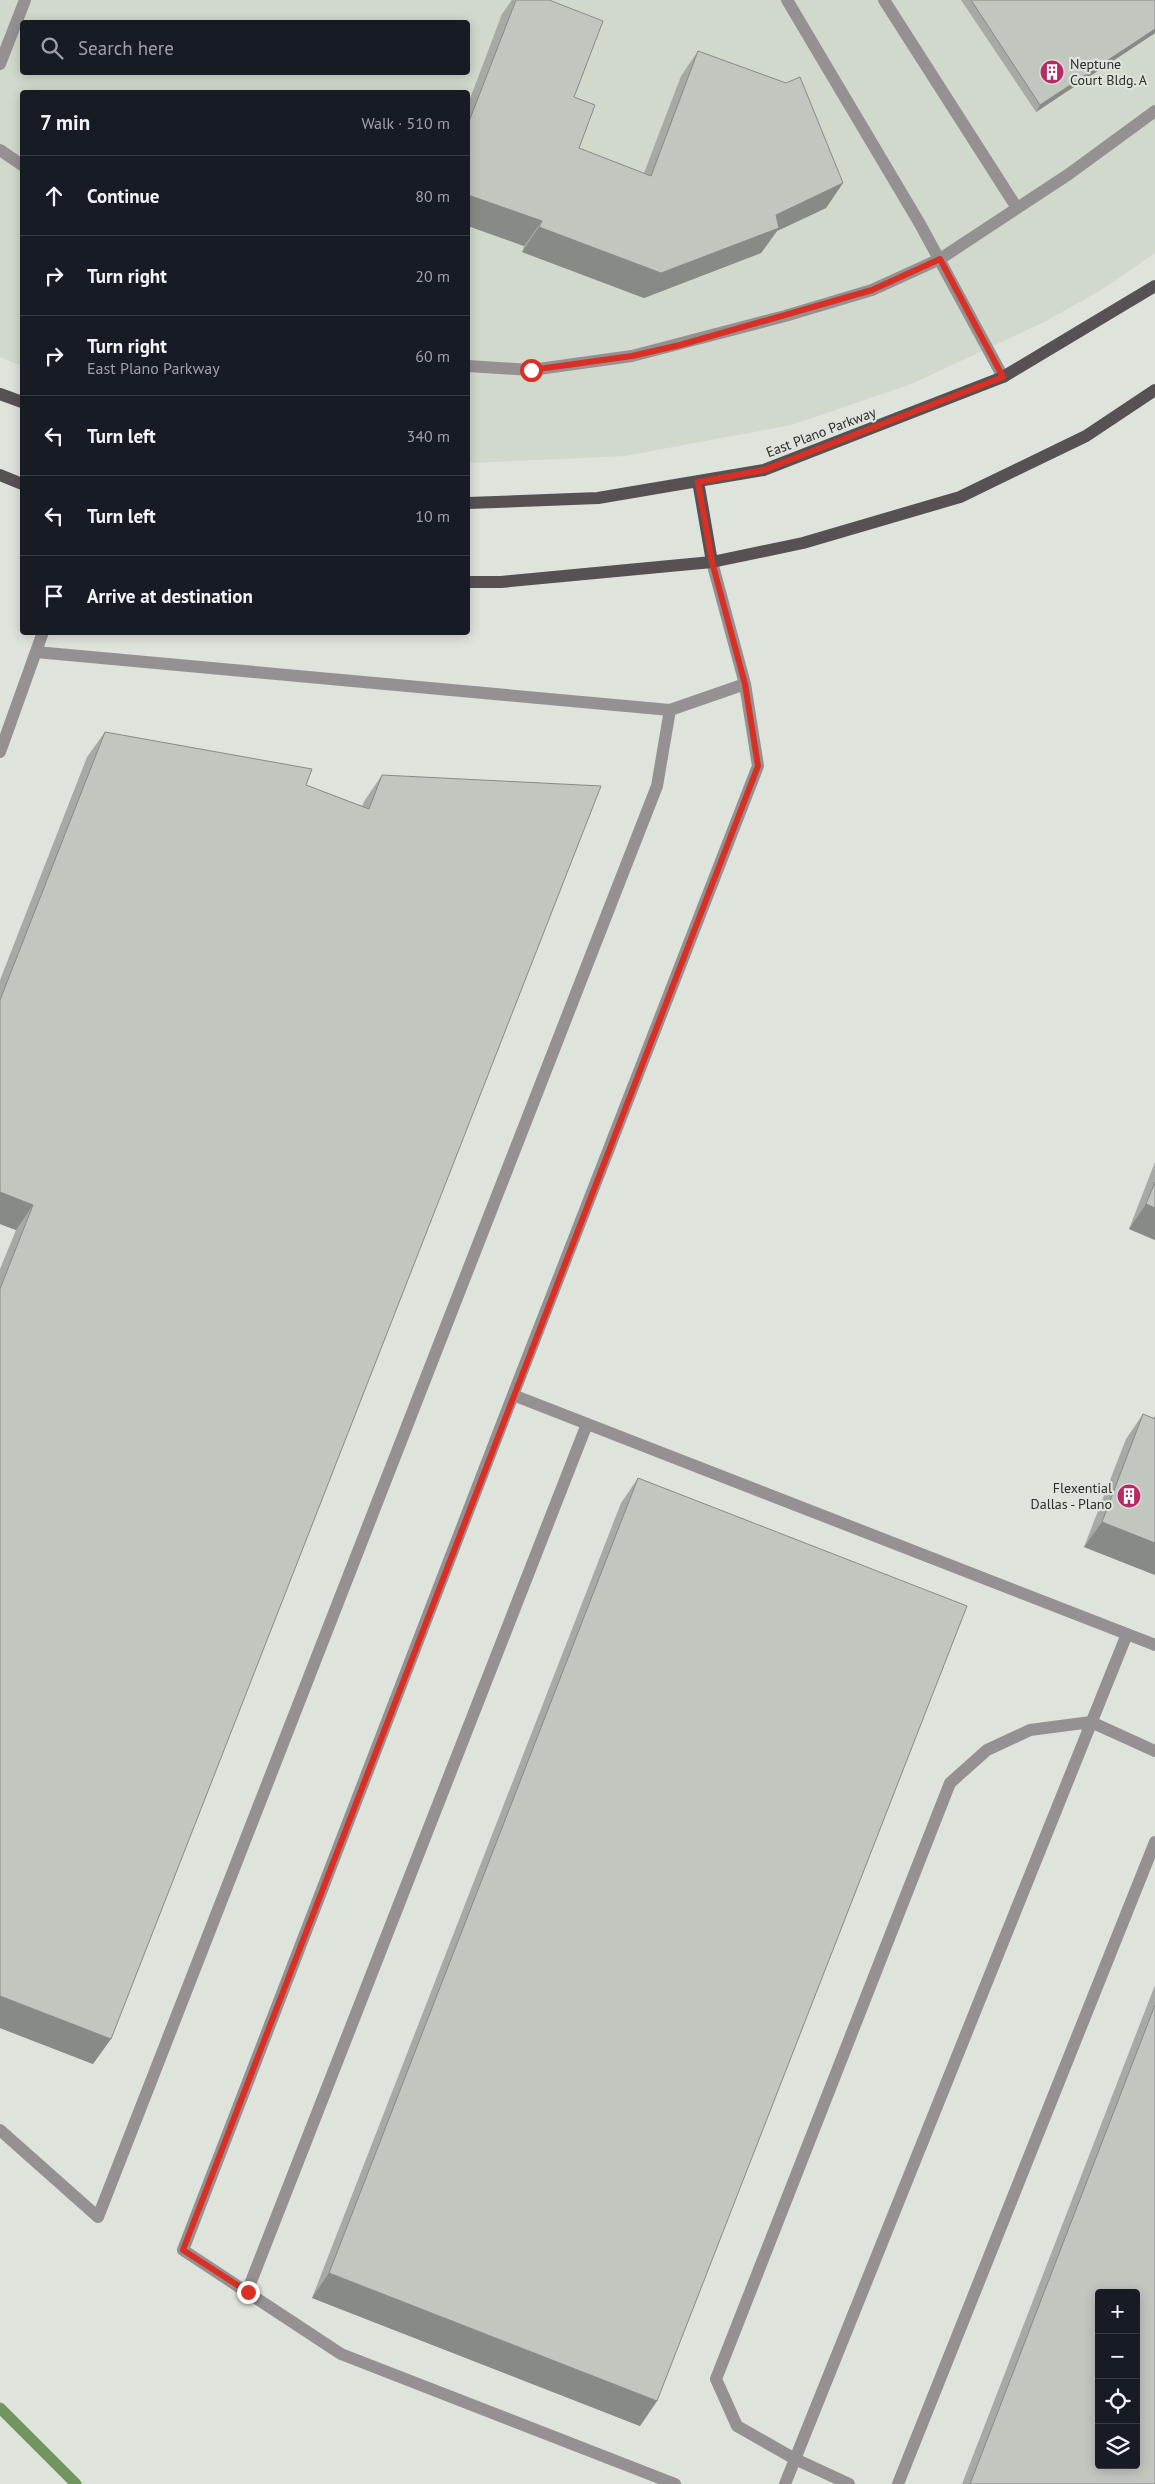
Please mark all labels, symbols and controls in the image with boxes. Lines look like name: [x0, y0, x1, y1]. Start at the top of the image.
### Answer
search box: [20, 20, 470, 75]
icon: search: [38, 34, 66, 62]
text: Search here: [78, 36, 174, 60]
place label: Neptune Court Bldg. A: [1070, 55, 1148, 89]
building icon: Neptune Court Bldg. A: [1039, 59, 1065, 85]
text: 7 min: [40, 109, 90, 136]
text: Walk · 510 m: [361, 113, 450, 133]
icon: ahead: [40, 182, 68, 210]
text: Continue: [87, 184, 159, 208]
text: 80 m: [415, 186, 450, 206]
icon: right: [40, 262, 68, 290]
text: Turn right: [87, 264, 167, 288]
text: 20 m: [415, 266, 450, 286]
text: Turn right: [87, 334, 167, 358]
icon: right: [40, 342, 68, 370]
text: 60 m: [415, 346, 450, 366]
text: East Plano Parkway: [87, 358, 220, 378]
route start: [520, 359, 543, 382]
street label: East Plano Parkway: [764, 403, 879, 461]
icon: left: [40, 422, 68, 450]
text: Turn left: [87, 424, 156, 448]
text: 340 m: [407, 426, 450, 446]
icon: left: [40, 502, 68, 530]
text: Turn left: [87, 504, 156, 528]
text: 10 m: [415, 506, 450, 526]
icon: arrive: [40, 582, 68, 610]
text: Arrive at destination: [87, 584, 253, 608]
place label: Flexential Dallas - Plano: [1031, 1479, 1112, 1513]
building icon: Flexential Dallas - Plano: [1116, 1483, 1142, 1509]
route end: [237, 2281, 260, 2304]
map controls: [1095, 2289, 1140, 2469]
button: +: [1095, 2289, 1140, 2334]
button: −: [1095, 2334, 1140, 2379]
button: locate: [1095, 2379, 1140, 2424]
button: layers: [1095, 2424, 1140, 2469]

